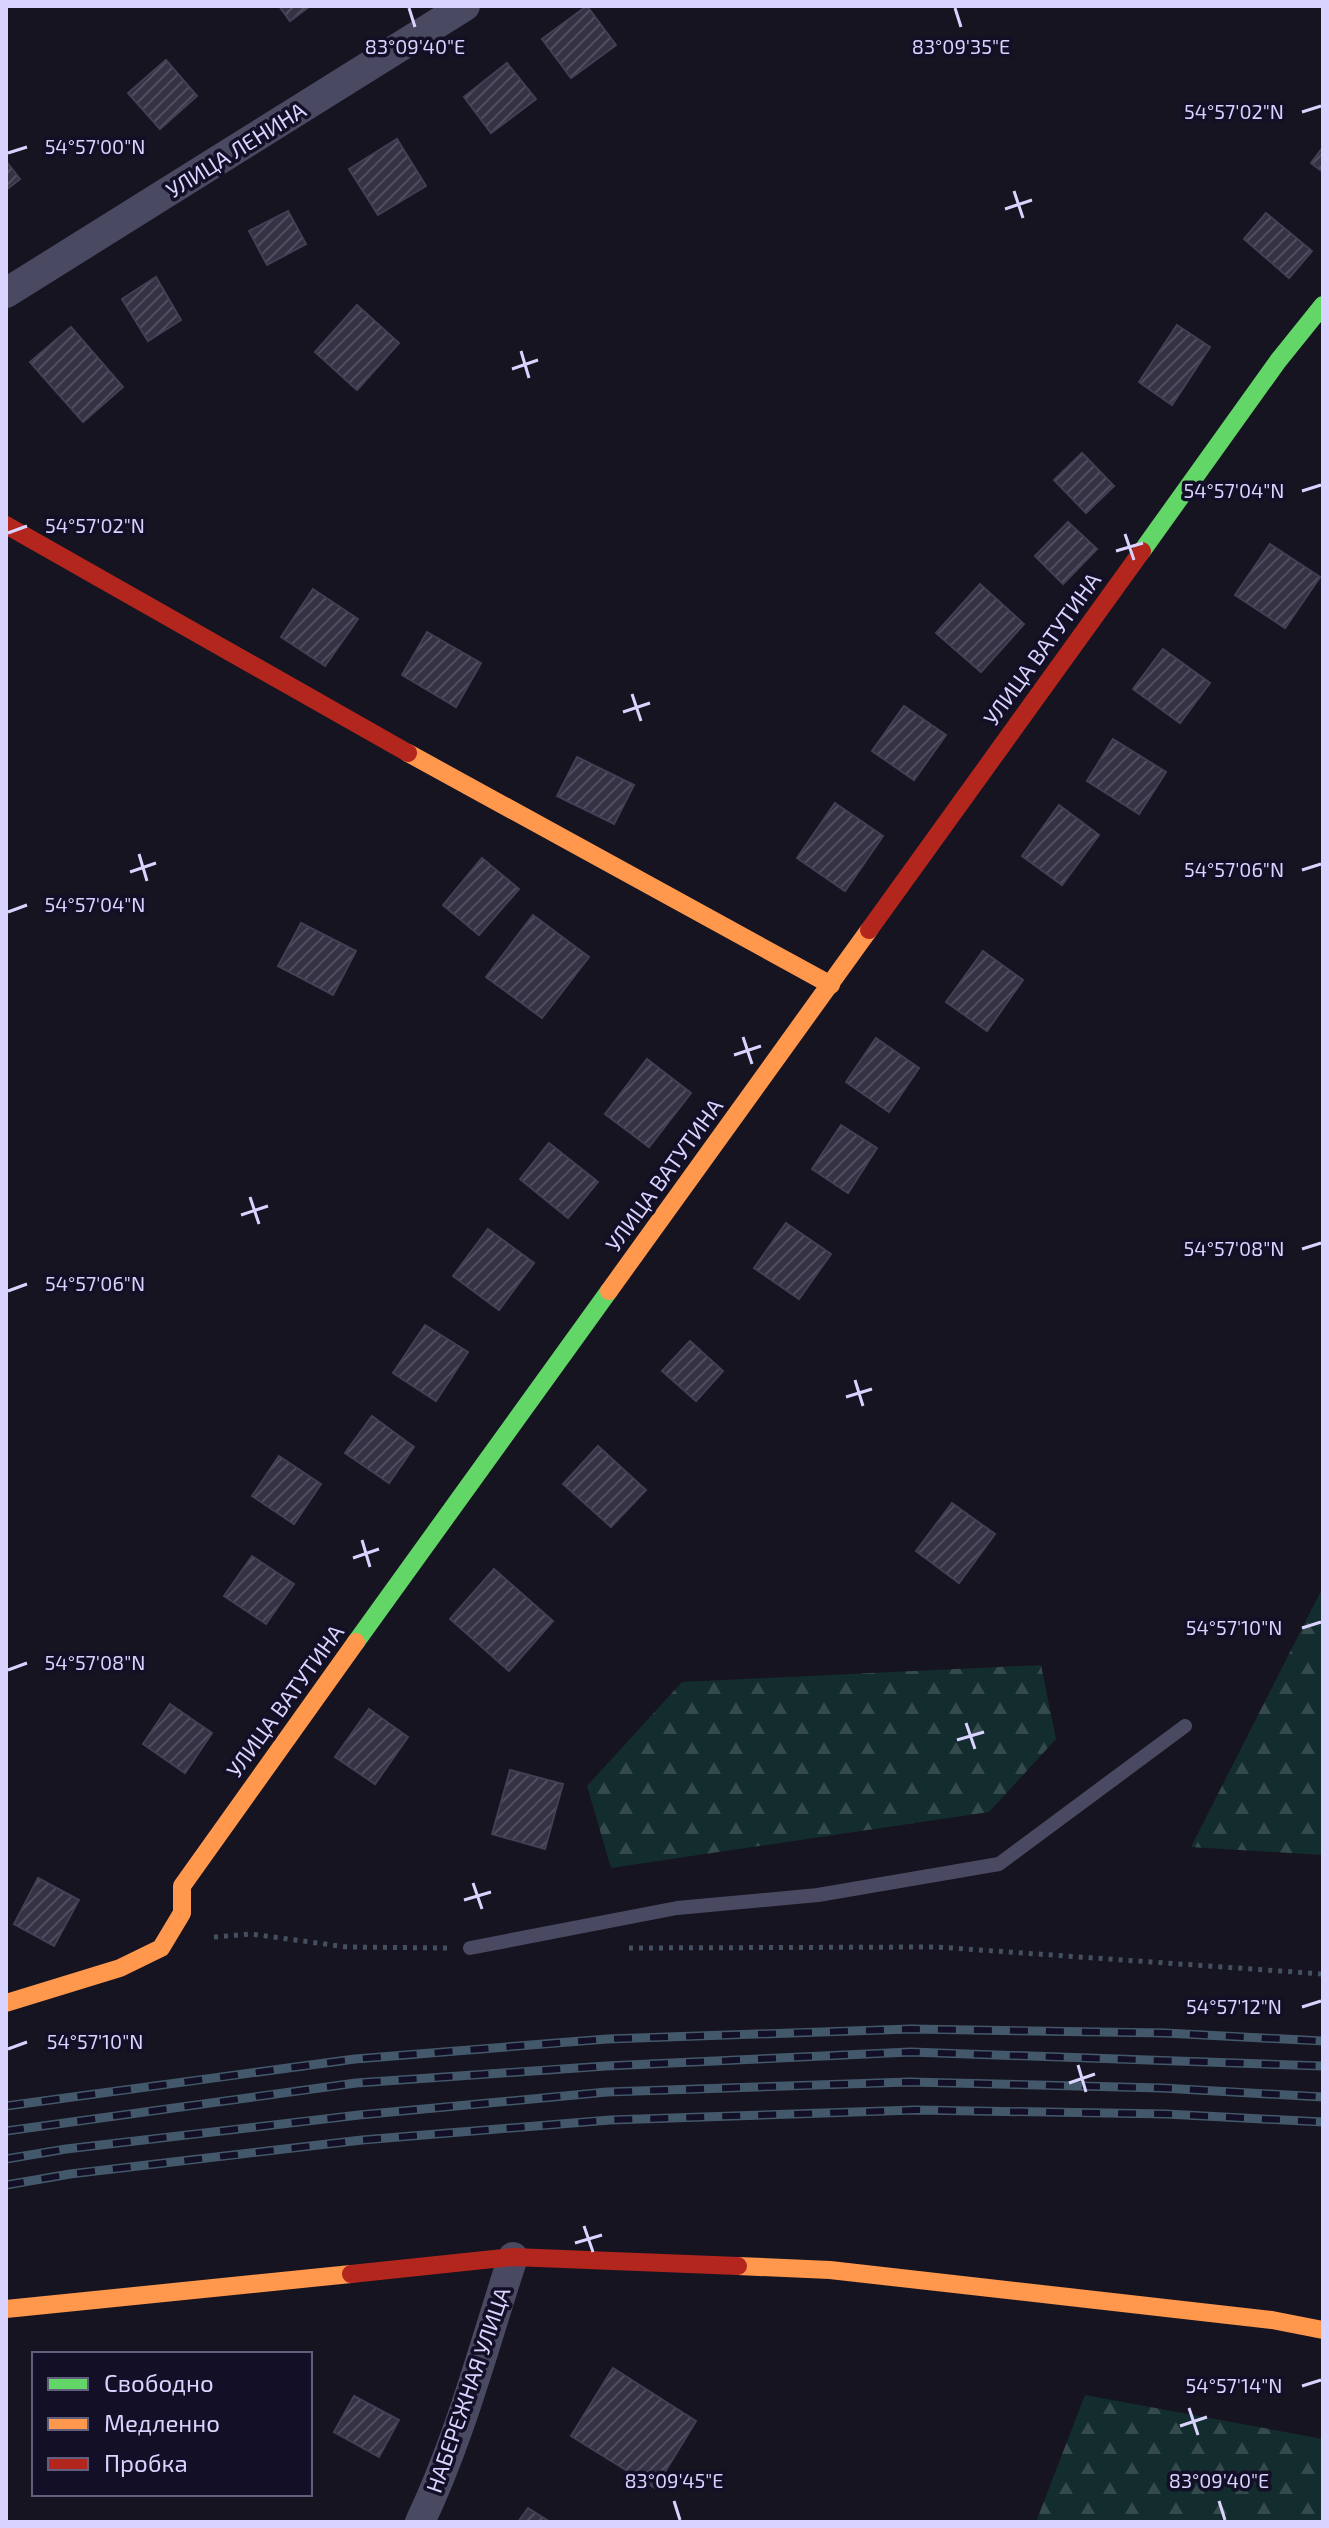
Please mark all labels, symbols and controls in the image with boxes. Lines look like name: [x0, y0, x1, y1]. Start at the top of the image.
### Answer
text: 83°09'40"E: [365, 34, 465, 58]
text: 83°09'35"E: [912, 34, 1010, 58]
street label: УЛИЦА ЛЕНИНА: [161, 96, 310, 202]
text: 54°57'02"N: [1184, 99, 1284, 123]
text: 54°57'00"N: [45, 134, 145, 158]
text: 54°57'04"N: [1184, 478, 1284, 502]
text: 54°57'02"N: [45, 513, 145, 537]
street label: УЛИЦА ВАТУТИНА: [977, 567, 1105, 730]
text: 54°57'06"N: [1184, 857, 1284, 881]
text: 54°57'04"N: [45, 892, 145, 916]
street label: УЛИЦА ВАТУТИНА: [599, 1093, 727, 1256]
text: 54°57'08"N: [1184, 1236, 1284, 1260]
text: 54°57'06"N: [45, 1271, 145, 1295]
text: 54°57'10"N: [1186, 1615, 1282, 1639]
street label: УЛИЦА ВАТУТИНА: [220, 1619, 348, 1782]
text: 54°57'08"N: [45, 1650, 145, 1674]
text: 54°57'12"N: [1186, 1994, 1282, 2018]
text: 54°57'10"N: [47, 2029, 143, 2053]
street label: НАБЕРЕЖНАЯ УЛИЦА: [420, 2283, 515, 2496]
legend: [32, 2352, 312, 2496]
text: Свободно: [104, 2368, 214, 2397]
text: 54°57'14"N: [1186, 2373, 1282, 2397]
text: Медленно: [104, 2408, 220, 2437]
text: Пробка: [104, 2448, 188, 2477]
text: 83°09'45"E: [624, 2468, 724, 2492]
text: 83°09'40"E: [1169, 2468, 1269, 2492]

